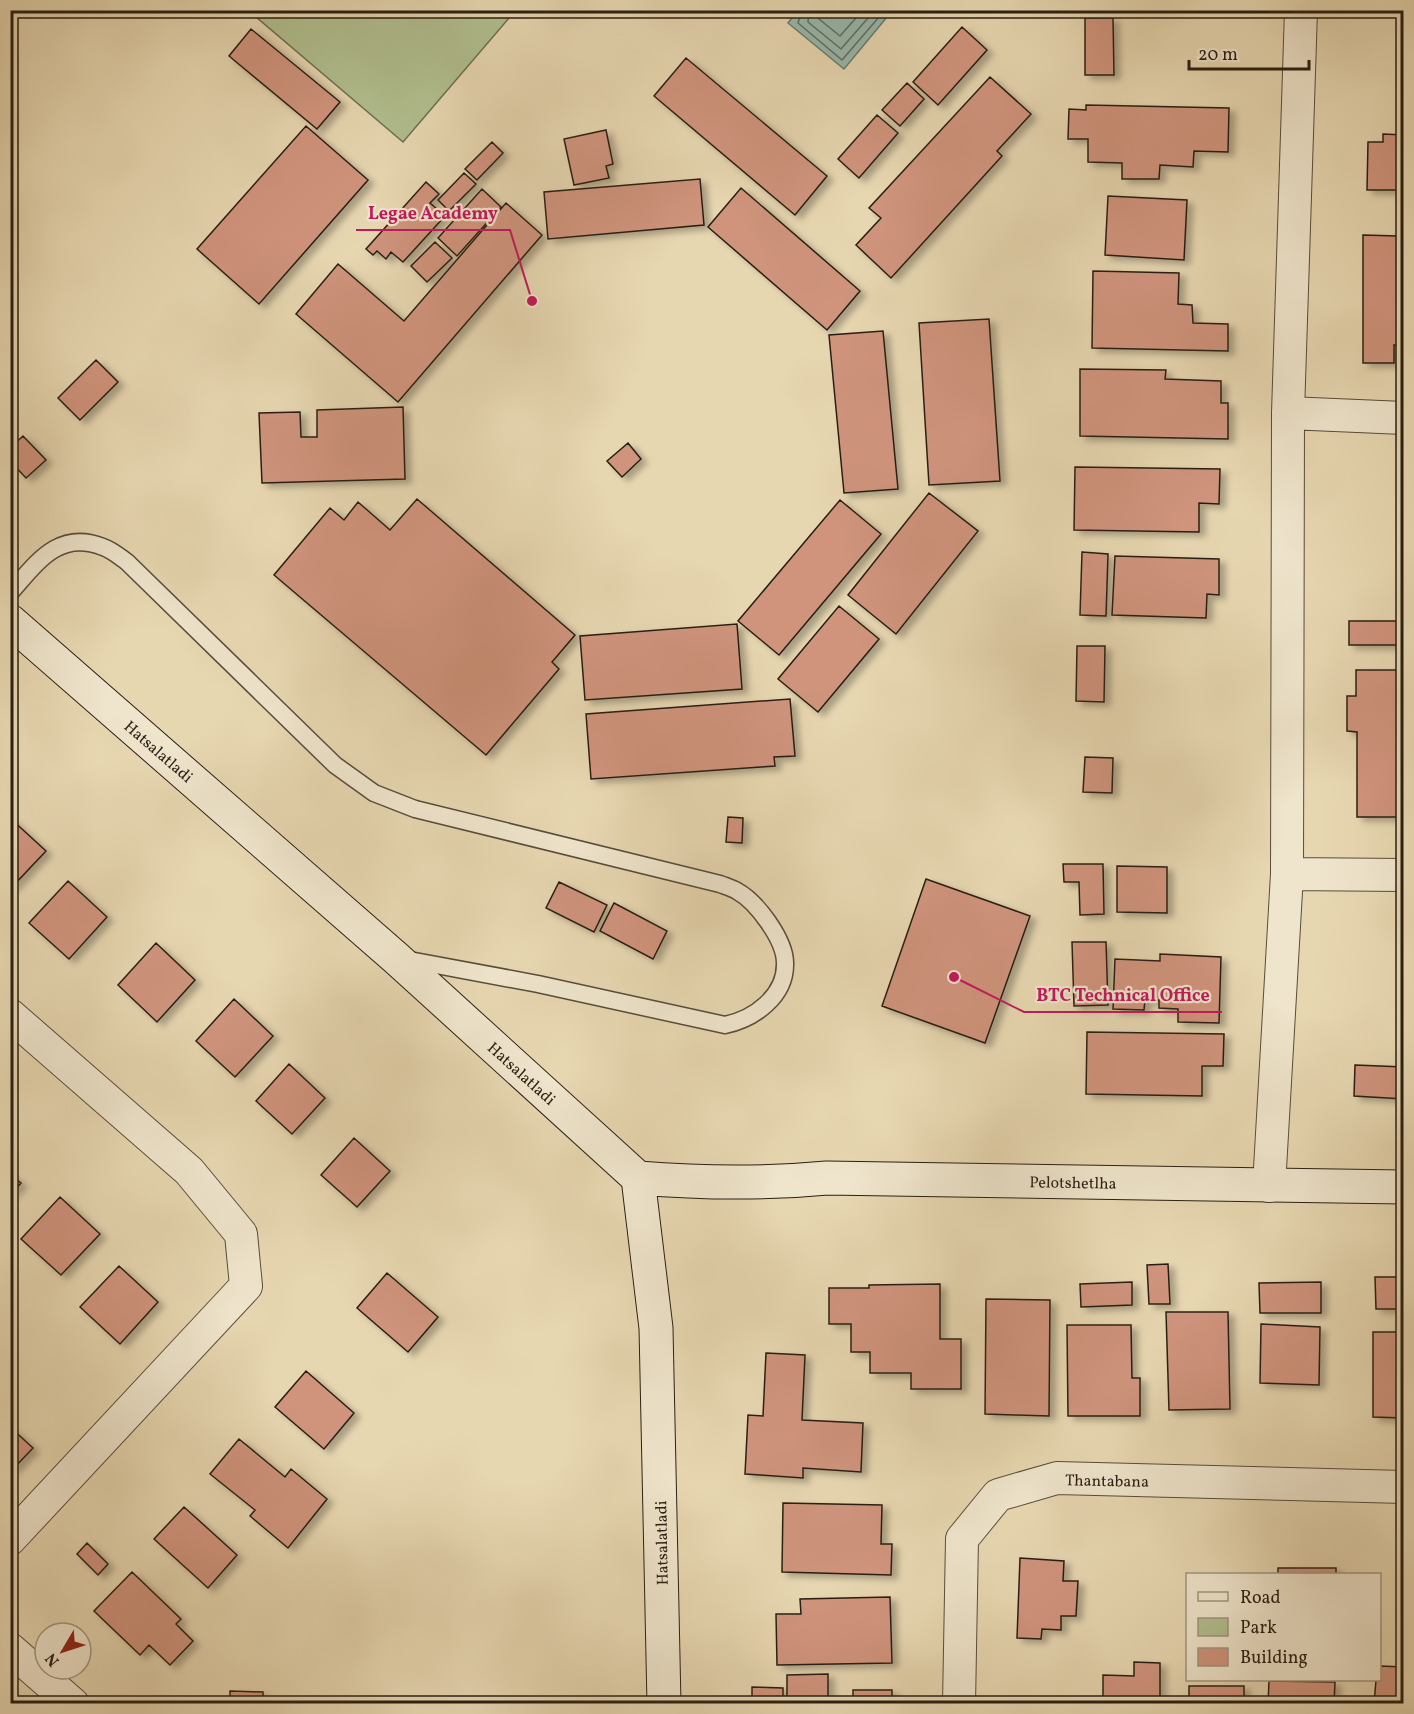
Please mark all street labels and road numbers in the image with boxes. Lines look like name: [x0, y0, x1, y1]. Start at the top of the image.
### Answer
street label: Hatsalatladi: [118, 716, 197, 789]
street label: Hatsalatladi: [482, 1038, 560, 1111]
street label: Pelotshetlha: [1029, 1172, 1117, 1196]
street label: Thantabana: [1065, 1470, 1149, 1494]
street label: Hatsalatladi: [651, 1500, 675, 1586]

